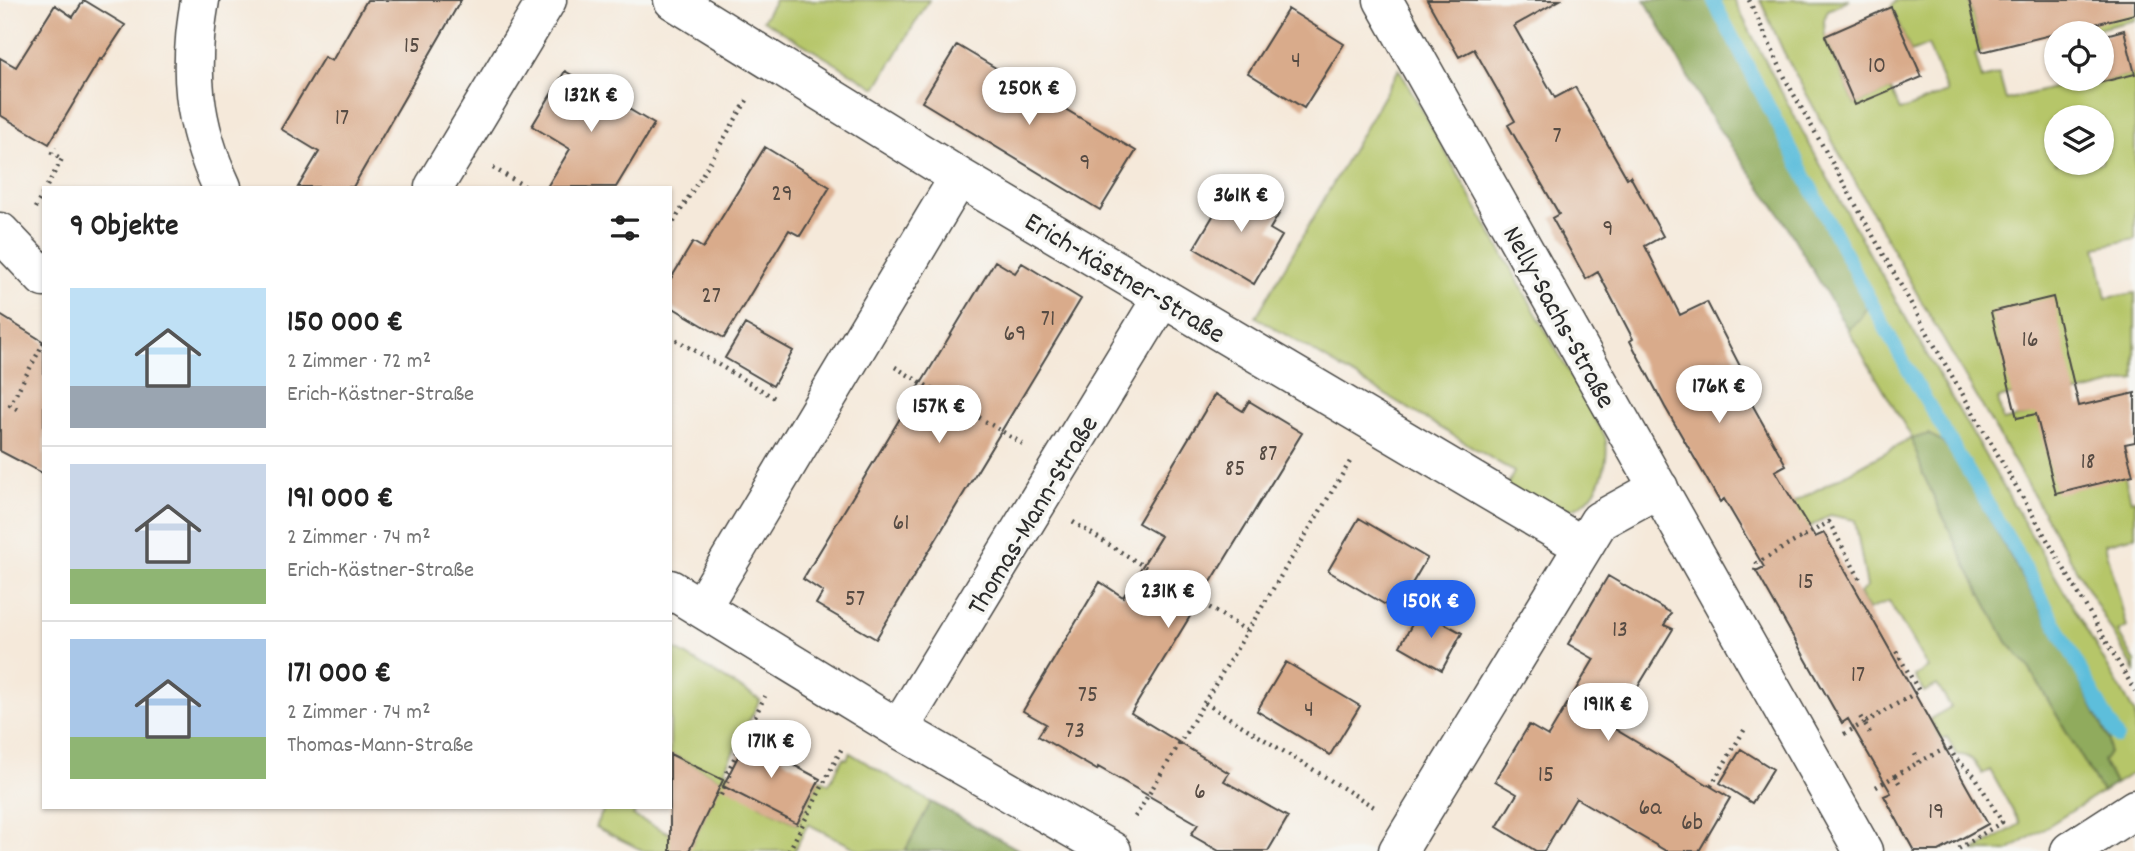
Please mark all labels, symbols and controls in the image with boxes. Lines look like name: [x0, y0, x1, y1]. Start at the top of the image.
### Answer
map controls: [2044, 21, 2114, 175]
button: locate: [2044, 21, 2114, 91]
house number: 15: [404, 30, 420, 64]
house number: 4: [1291, 45, 1301, 79]
house number: 10: [1868, 50, 1886, 84]
pin: 250K €: [972, 68, 1086, 127]
text: 250K €: [998, 73, 1060, 106]
pin: 132K €: [534, 74, 648, 134]
text: 132K €: [564, 80, 618, 113]
house number: 17: [335, 102, 349, 136]
button: layers: [2044, 105, 2114, 175]
house number: 7: [1552, 120, 1562, 154]
house number: 9: [1080, 147, 1091, 181]
pin: 361K €: [1184, 174, 1298, 234]
house number: 29: [771, 178, 793, 212]
text: 361K €: [1213, 180, 1269, 213]
street label: Erich-Kästner-Straße: [1015, 204, 1231, 356]
text: 9 Objekte: [70, 207, 178, 250]
icon: filters: [606, 209, 644, 247]
house number: 9: [1603, 213, 1614, 247]
street label: Nelly-Sachs-Straße: [1490, 220, 1623, 417]
house number: 27: [701, 280, 721, 314]
text: 150 000 €: [287, 303, 403, 346]
house number: 71: [1041, 303, 1055, 337]
icon: home: [126, 316, 210, 400]
house number: 69: [1004, 318, 1026, 352]
house number: 16: [2021, 324, 2039, 358]
text: 2 Zimmer · 72 m²: [287, 346, 431, 379]
pin: 176K €: [1662, 366, 1776, 425]
text: 176K €: [1692, 371, 1746, 404]
text: Erich-Kästner-Straße: [287, 379, 474, 412]
pin: 157K €: [882, 386, 996, 445]
text: 157K €: [912, 391, 966, 424]
street label: Thomas-Mann-Straße: [960, 409, 1111, 624]
house number: 87: [1259, 438, 1277, 472]
house number: 18: [2081, 446, 2095, 480]
house number: 85: [1225, 453, 1245, 487]
text: 191 000 €: [287, 479, 393, 522]
icon: home: [126, 492, 210, 576]
house number: 61: [892, 507, 910, 541]
text: 2 Zimmer · 74 m²: [287, 522, 431, 555]
text: Erich-Kästner-Straße: [287, 555, 474, 588]
house number: 15: [1798, 566, 1814, 600]
pin: 231K €: [1111, 570, 1225, 630]
text: 231K €: [1141, 576, 1195, 609]
pin: 150K €: [1374, 580, 1488, 640]
house number: 57: [845, 583, 865, 617]
text: 150K €: [1403, 586, 1459, 619]
house number: 13: [1612, 614, 1628, 648]
text: 171 000 €: [287, 654, 391, 697]
house number: 17: [1851, 659, 1865, 693]
icon: home: [126, 667, 210, 751]
house number: 75: [1078, 679, 1098, 713]
pin: 191K €: [1551, 684, 1665, 743]
text: 191K €: [1583, 689, 1633, 722]
house number: 4: [1304, 694, 1314, 728]
text: 2 Zimmer · 74 m²: [287, 697, 431, 730]
house number: 73: [1065, 715, 1085, 749]
pin: 171K €: [714, 720, 828, 780]
text: 171K €: [747, 726, 795, 759]
text: Thomas-Mann-Straße: [287, 730, 473, 763]
house number: 15: [1538, 759, 1554, 793]
house number: 6: [1194, 776, 1206, 810]
house number: 6a: [1638, 792, 1662, 826]
house number: 19: [1928, 796, 1944, 830]
house number: 6b: [1681, 807, 1703, 841]

